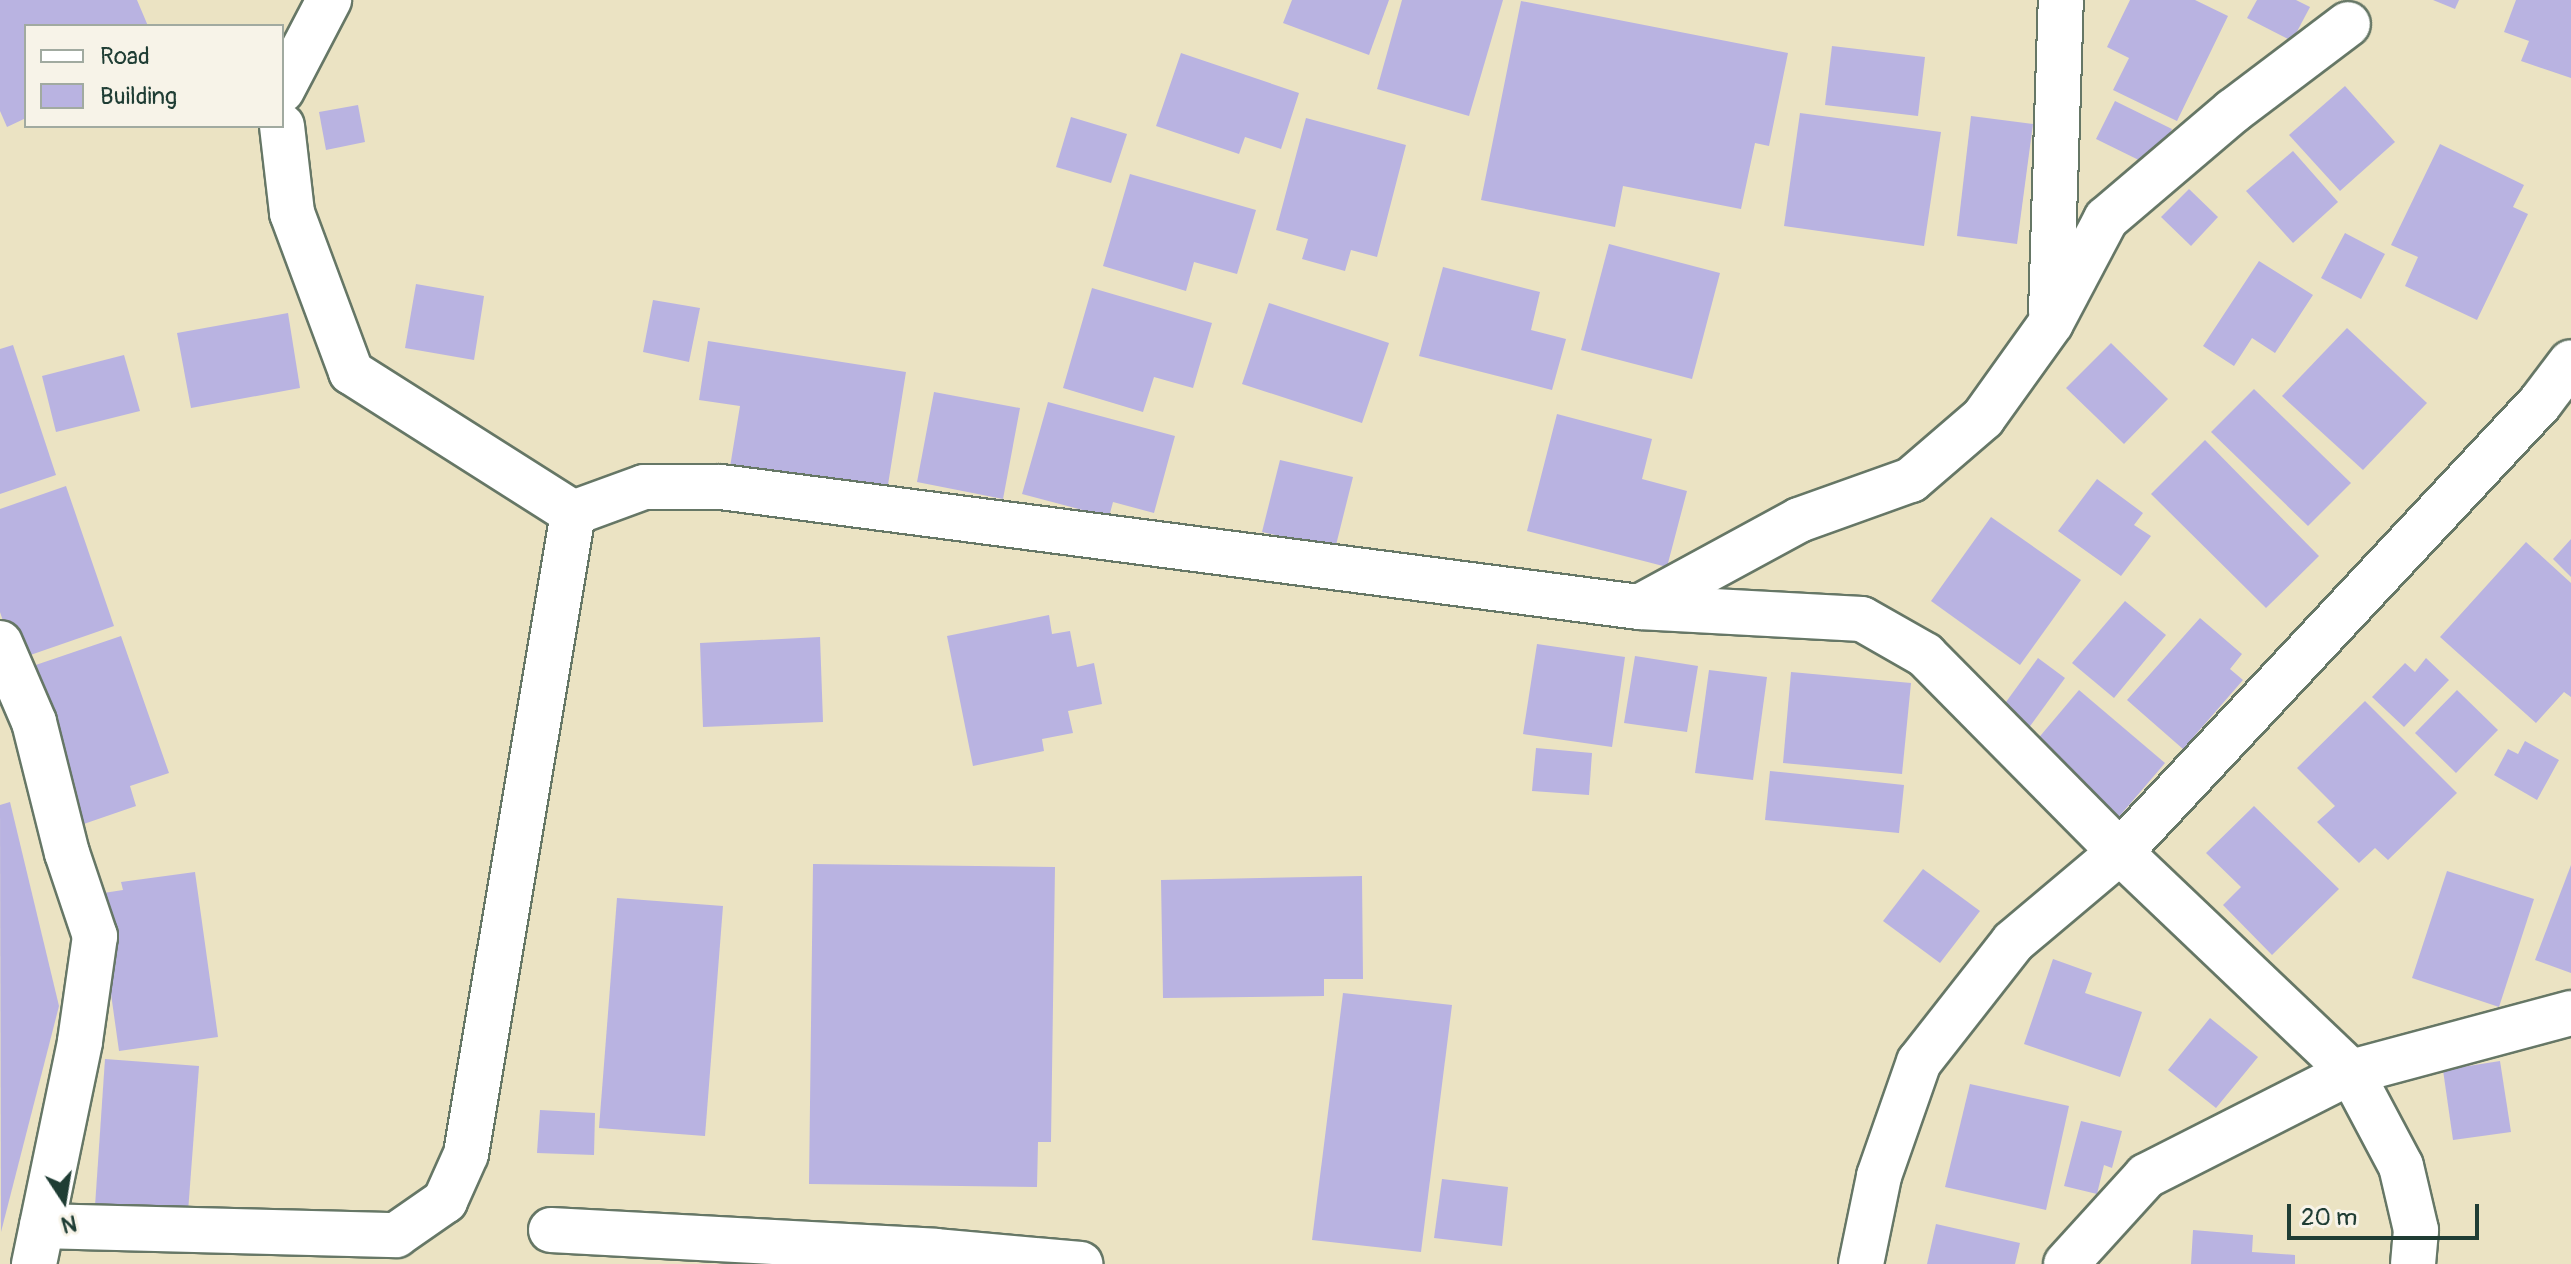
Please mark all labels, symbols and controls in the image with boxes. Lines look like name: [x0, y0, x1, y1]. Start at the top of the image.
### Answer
legend: [24, 24, 284, 128]
text: Road: [100, 42, 150, 71]
text: Building: [100, 82, 177, 111]
north arrow: [24, 1160, 104, 1240]
scale bar: [2291, 1188, 2483, 1238]
text: 20 m: [2301, 1203, 2357, 1232]
text: N: [59, 1208, 79, 1239]

